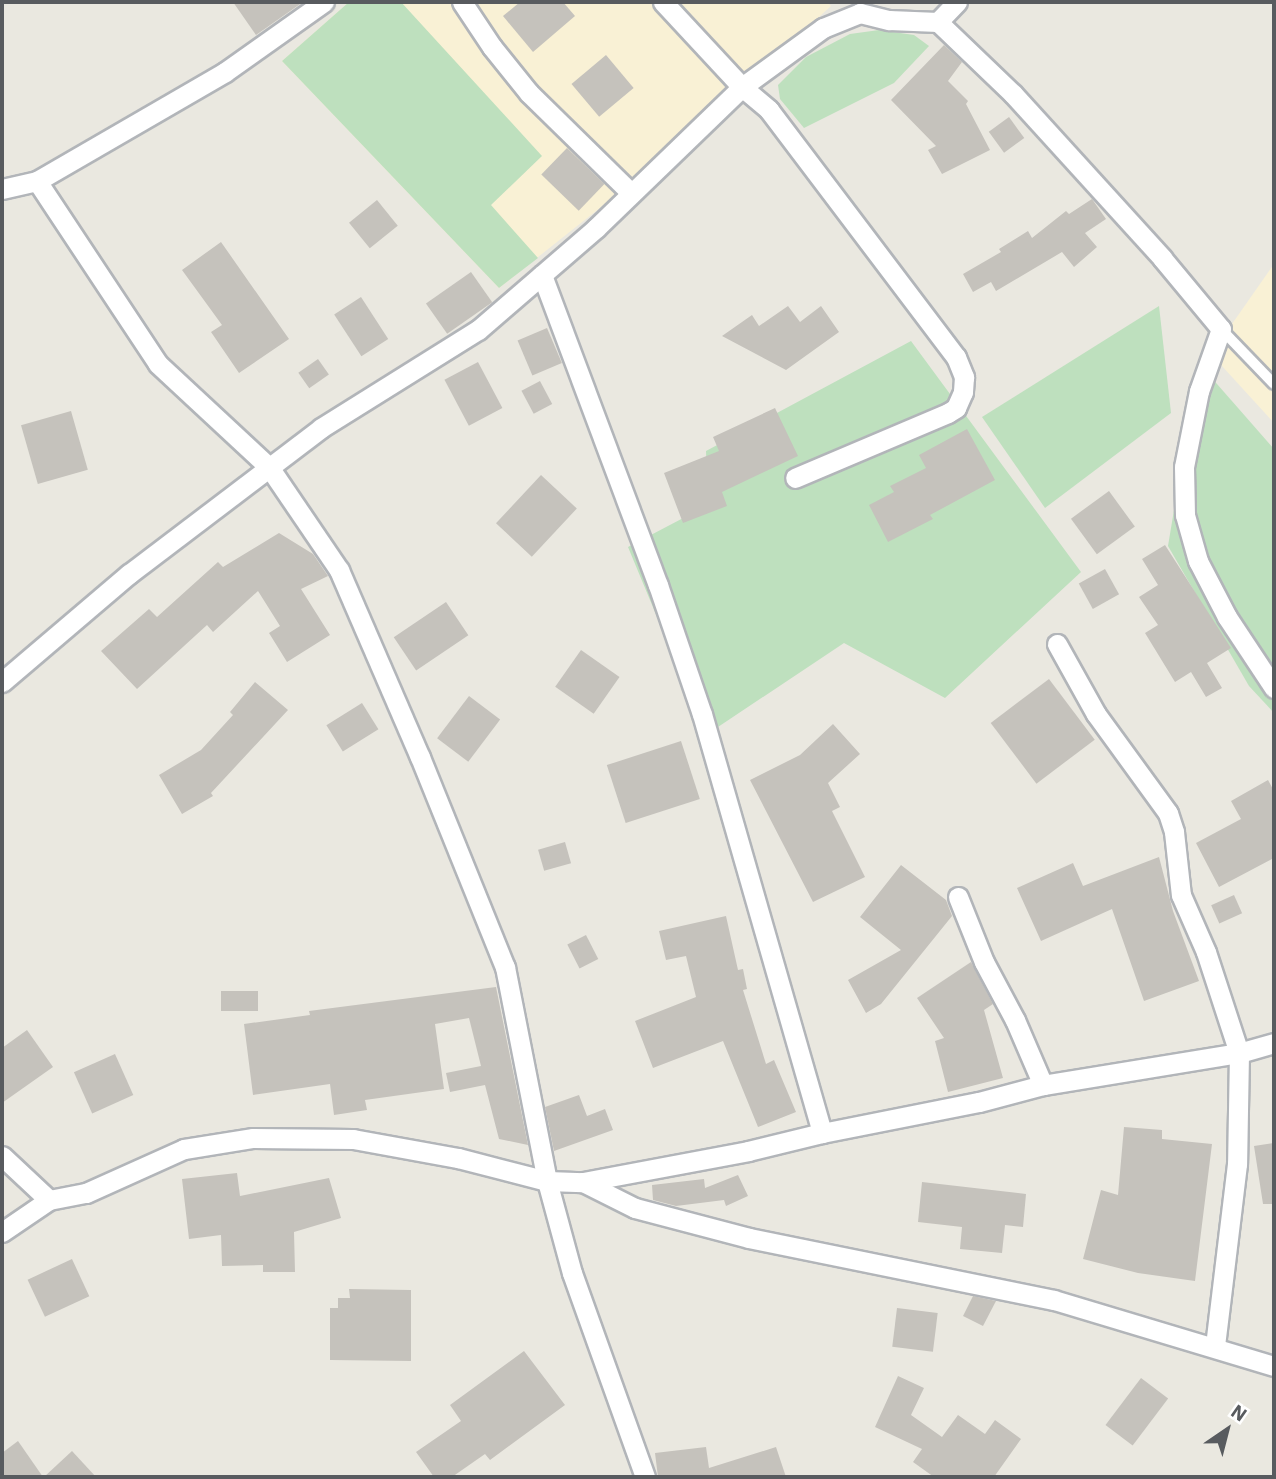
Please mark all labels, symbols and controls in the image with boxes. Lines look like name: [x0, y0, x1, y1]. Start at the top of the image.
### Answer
north arrow: [1192, 1395, 1262, 1465]
text: N: [1227, 1399, 1252, 1427]

